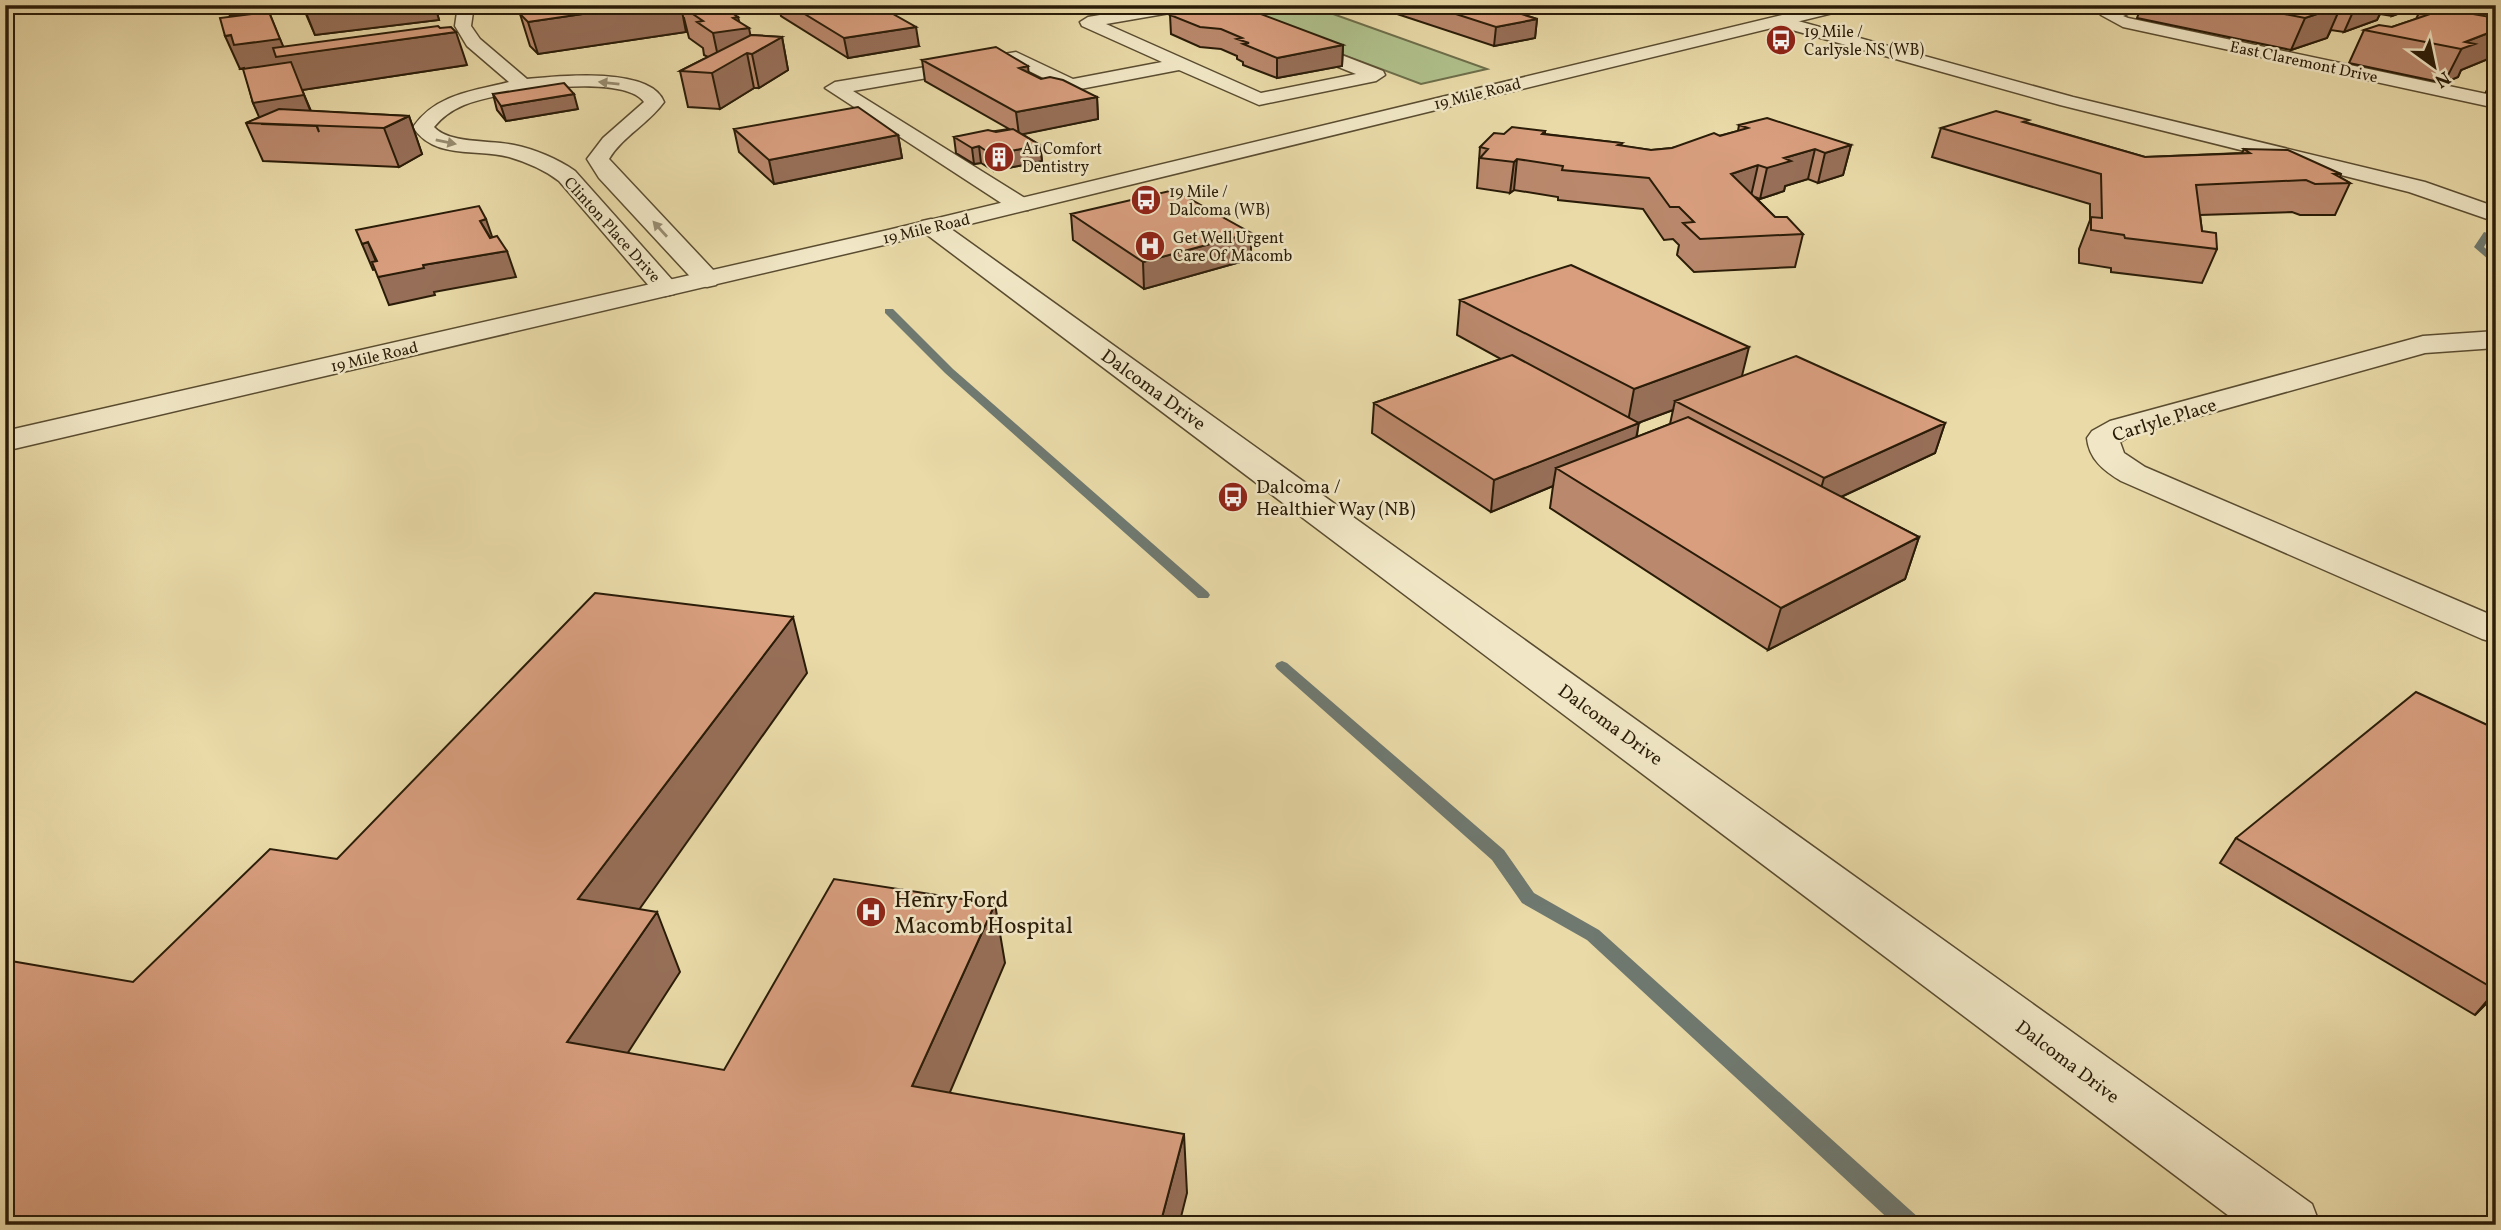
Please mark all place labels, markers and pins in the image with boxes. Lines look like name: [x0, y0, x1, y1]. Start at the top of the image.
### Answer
place label: 19 Mile / Carlysle NS (WB): [1804, 22, 1925, 62]
bus stop icon: 19 Mile / Carlysle NS (WB): [1764, 23, 1798, 57]
place label: A1 Comfort Dentistry: [1022, 139, 1102, 179]
building icon: A1 Comfort Dentistry: [982, 140, 1016, 174]
place label: 19 Mile / Dalcoma (WB): [1169, 182, 1270, 222]
bus stop icon: 19 Mile / Dalcoma (WB): [1129, 183, 1163, 217]
place label: Get Well Urgent Care Of Macomb: [1173, 228, 1293, 268]
hospital icon: Get Well Urgent Care Of Macomb: [1133, 229, 1167, 263]
place label: Dalcoma / Healthier Way (NB): [1256, 475, 1416, 523]
bus stop icon: Dalcoma / Healthier Way (NB): [1216, 480, 1250, 514]
place label: Henry Ford Macomb Hospital: [894, 885, 1073, 943]
hospital icon: Henry Ford Macomb Hospital: [854, 895, 888, 929]

